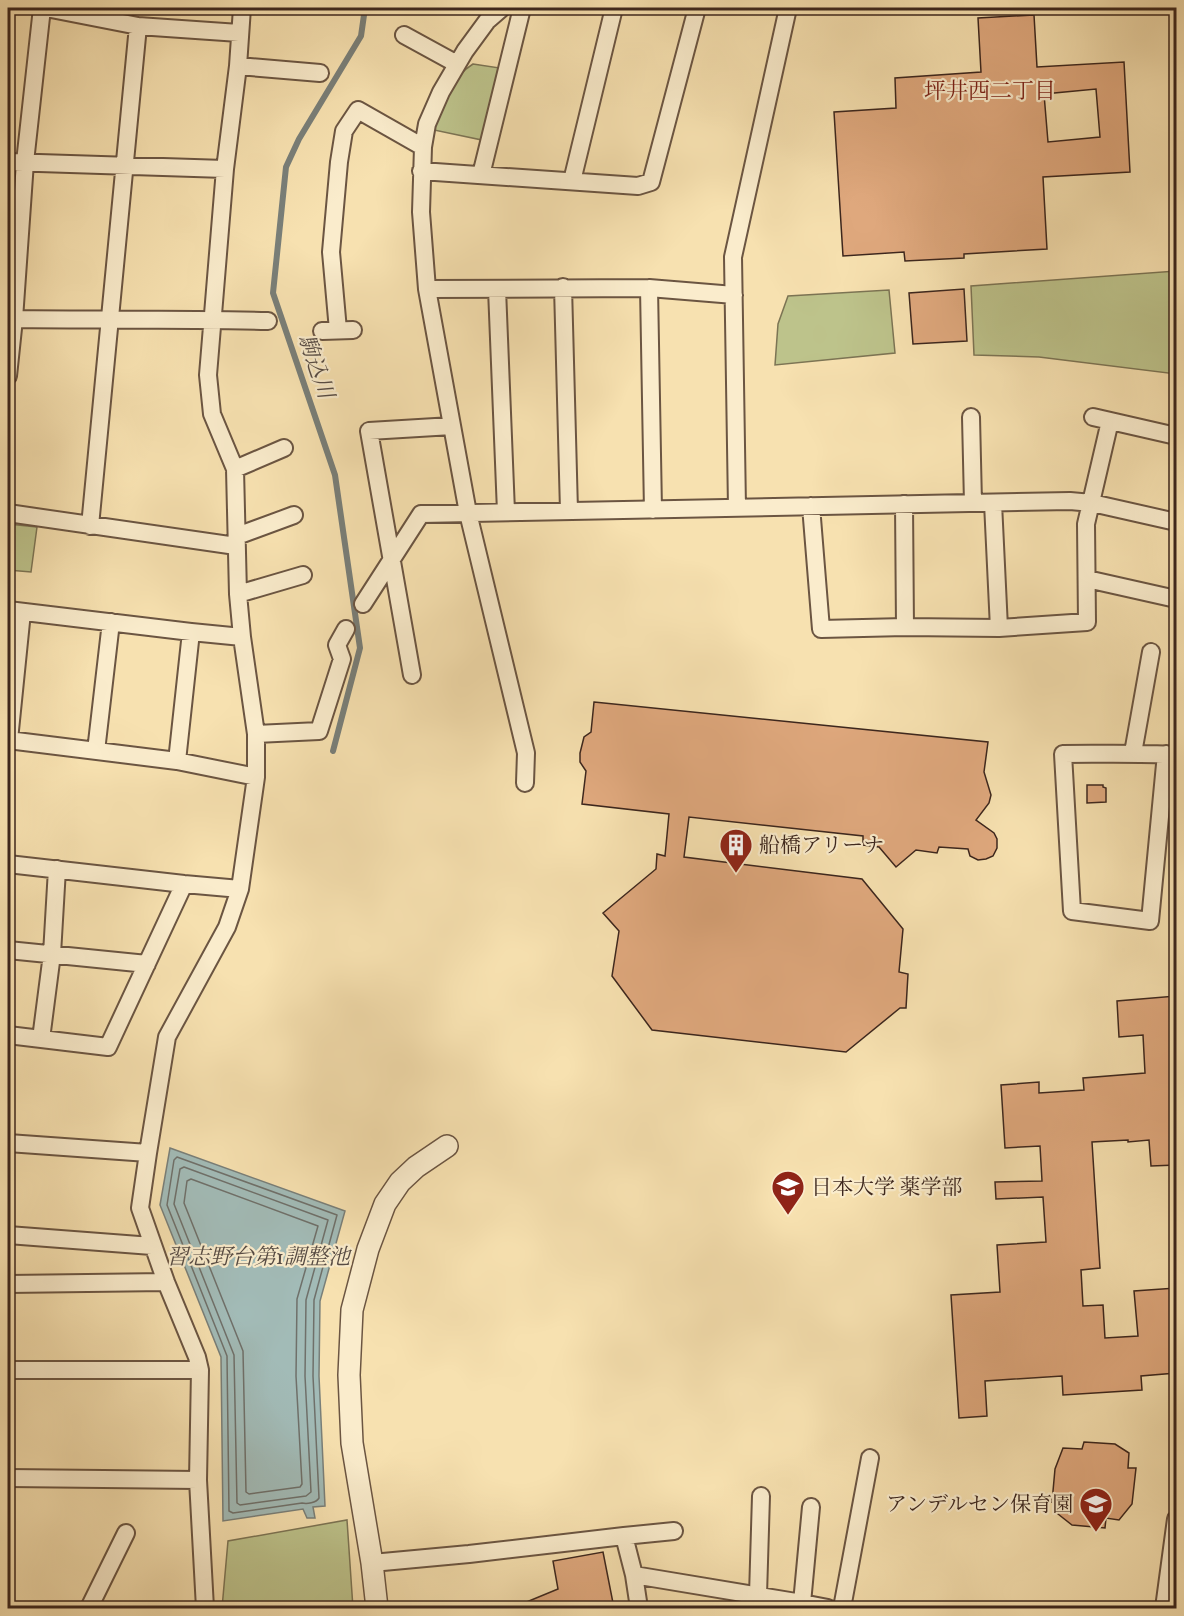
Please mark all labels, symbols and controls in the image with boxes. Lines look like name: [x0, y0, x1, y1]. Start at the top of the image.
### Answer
district label: 坪井西二丁目: [924, 77, 1056, 105]
water label: 駒込川: [292, 331, 341, 404]
building icon: 船橋アリーナ: [718, 827, 754, 874]
place label: 船橋アリーナ: [759, 832, 884, 859]
school or university icon: 日本大学 薬学部: [770, 1169, 806, 1216]
place label: 日本大学 薬学部: [811, 1174, 962, 1201]
water label: 習志野台第1調整池: [166, 1243, 353, 1271]
school or university icon: アンデルセン保育園: [1078, 1486, 1114, 1533]
place label: アンデルセン保育園: [886, 1491, 1073, 1518]

